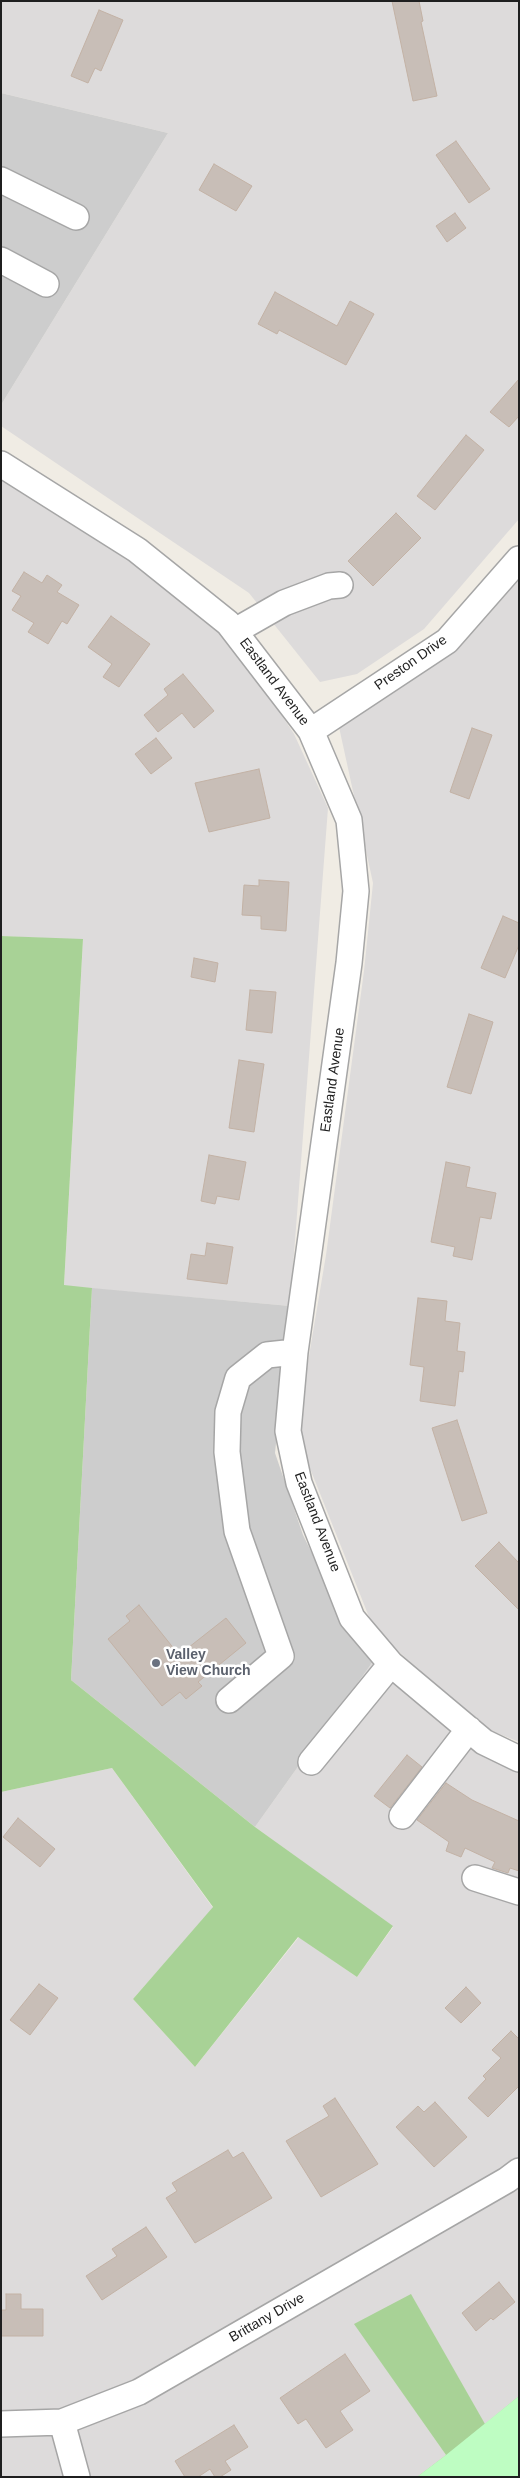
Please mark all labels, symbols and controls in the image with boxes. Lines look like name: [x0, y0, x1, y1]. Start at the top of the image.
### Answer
street label: Preston Drive: [371, 632, 451, 694]
street label: Eastland Avenue: [236, 635, 312, 729]
street label: Eastland Avenue: [317, 1027, 349, 1133]
street label: Eastland Avenue: [290, 1470, 344, 1574]
place label: Valley View Church: [166, 1647, 251, 1680]
marker: Valley View Church: [150, 1657, 162, 1669]
street label: Brittany Drive: [226, 2290, 308, 2346]

